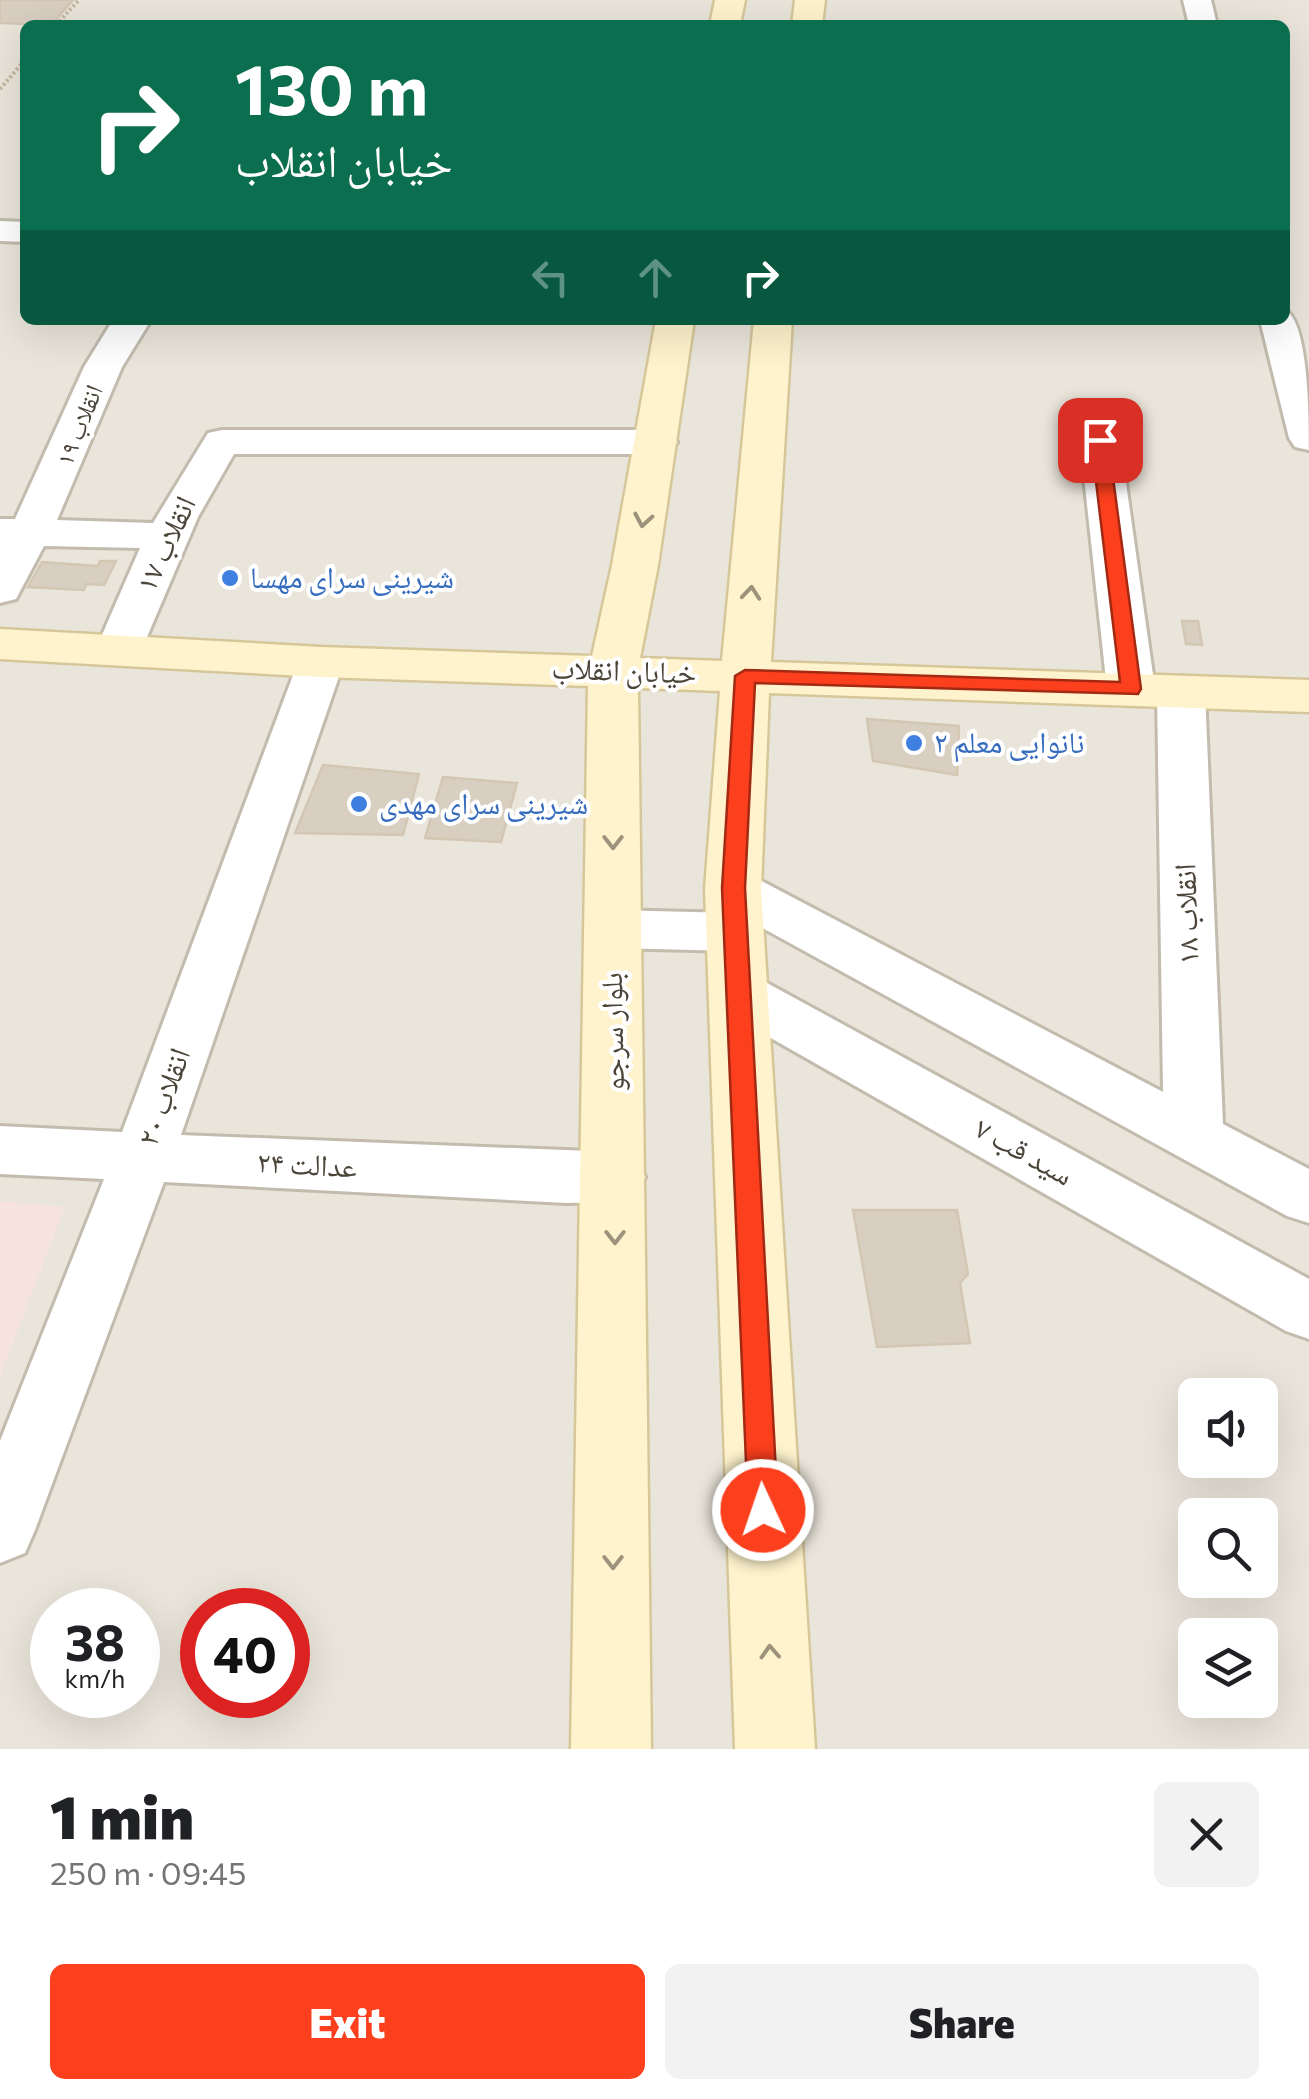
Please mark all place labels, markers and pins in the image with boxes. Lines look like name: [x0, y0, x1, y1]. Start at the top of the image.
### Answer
pin: [1058, 398, 1143, 483]
place label: شیرینی سرای مهسا: [250, 557, 454, 596]
marker: شیرینی سرای مهسا: [219, 567, 241, 589]
place label: نانوایی معلم ۲: [934, 722, 1084, 763]
marker: نانوایی معلم ۲: [903, 732, 925, 754]
place label: شیرینی سرای مهدی: [379, 783, 588, 822]
marker: شیرینی سرای مهدی: [348, 793, 370, 815]

